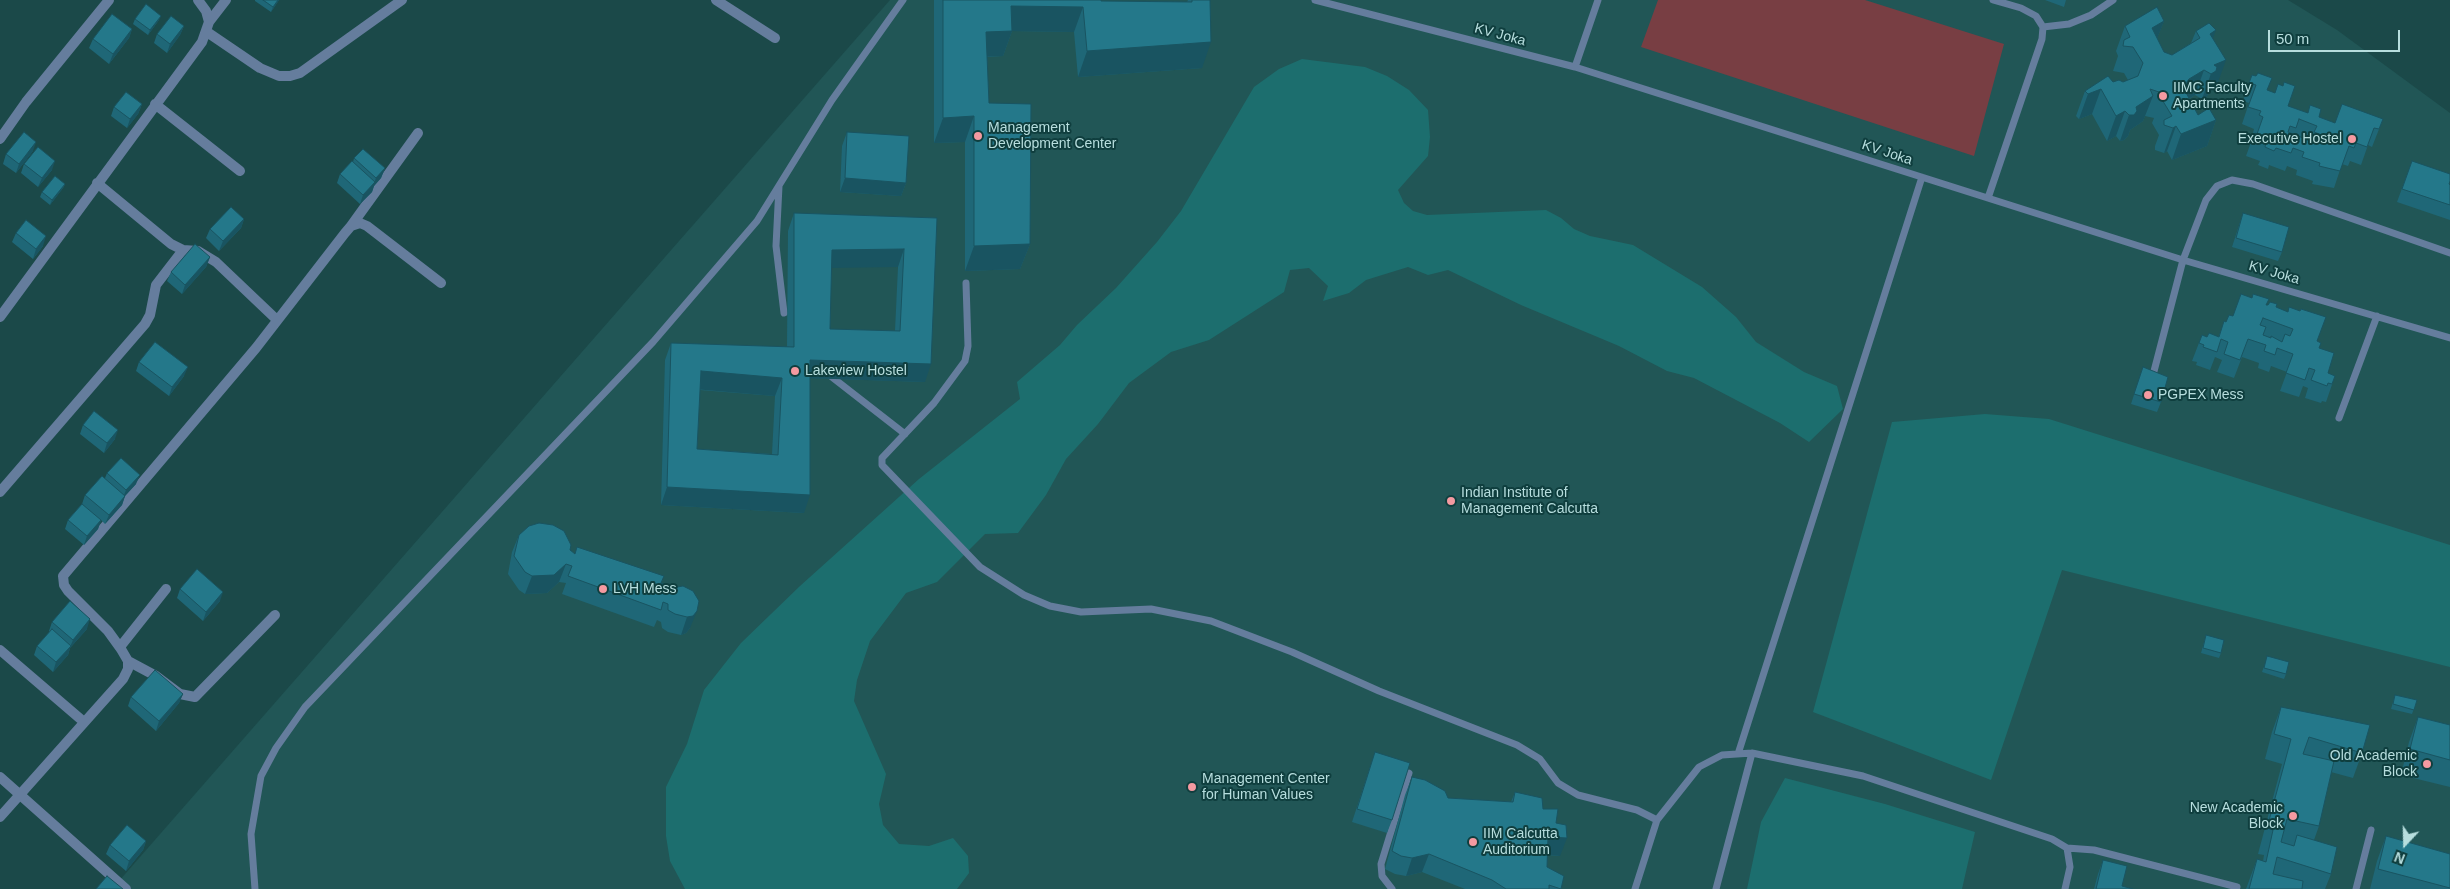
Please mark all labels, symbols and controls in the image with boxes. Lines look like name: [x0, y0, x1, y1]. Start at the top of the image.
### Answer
street label: KV Joka: [1473, 20, 1527, 50]
scale bar: [2270, 20, 2402, 52]
text: 50 m: [2276, 30, 2309, 47]
place label: IIMC Faculty Apartments: [2173, 80, 2252, 112]
marker: IIMC Faculty Apartments: [2157, 90, 2169, 102]
place label: Management Development Center: [988, 120, 1116, 152]
marker: Management Development Center: [972, 130, 984, 142]
place label: Executive Hostel: [2238, 131, 2342, 147]
marker: Executive Hostel: [2346, 133, 2358, 145]
street label: KV Joka: [1860, 137, 1914, 169]
street label: KV Joka: [2247, 258, 2301, 288]
place label: Lakeview Hostel: [805, 363, 907, 379]
marker: Lakeview Hostel: [789, 365, 801, 377]
place label: PGPEX Mess: [2158, 387, 2244, 403]
marker: PGPEX Mess: [2142, 389, 2154, 401]
place label: Indian Institute of Management Calcutta: [1461, 485, 1598, 518]
marker: Indian Institute of Management Calcutta: [1445, 495, 1457, 507]
place label: LVH Mess: [613, 581, 677, 597]
marker: LVH Mess: [597, 583, 609, 595]
place label: Old Academic Block: [2330, 748, 2417, 780]
marker: Old Academic Block: [2421, 758, 2433, 770]
place label: Management Center for Human Values: [1202, 771, 1330, 804]
marker: Management Center for Human Values: [1186, 781, 1198, 793]
place label: New Academic Block: [2190, 800, 2283, 832]
marker: New Academic Block: [2287, 810, 2299, 822]
north arrow: [2380, 819, 2430, 869]
place label: IIM Calcutta Auditorium: [1483, 826, 1558, 859]
marker: IIM Calcutta Auditorium: [1467, 836, 1479, 848]
text: N: [2392, 849, 2407, 867]

